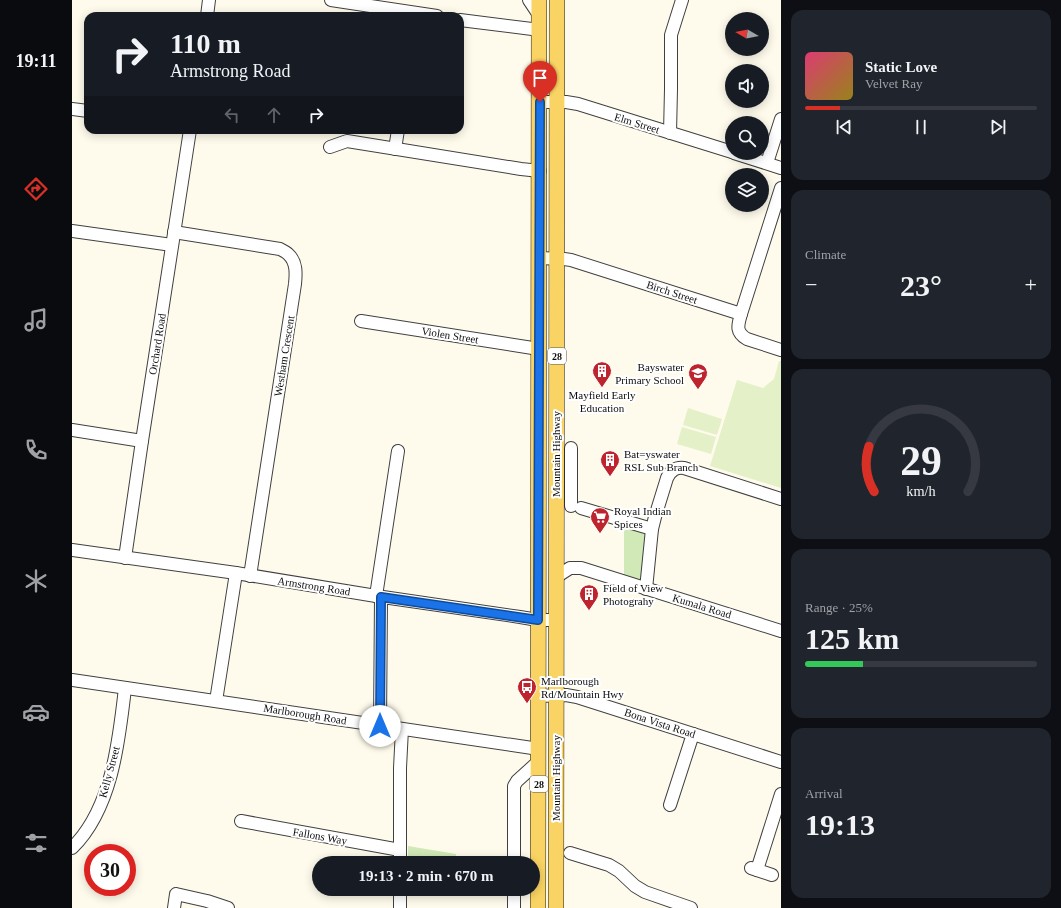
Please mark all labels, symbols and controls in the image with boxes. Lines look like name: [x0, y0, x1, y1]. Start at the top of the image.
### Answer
north arrow: [725, 12, 769, 56]
map controls: [725, 12, 769, 212]
icon: right: [104, 28, 156, 80]
text: 110 m: [170, 28, 241, 59]
text: 19:11: [15, 51, 57, 71]
text: Static Love: [865, 59, 937, 75]
text: Armstrong Road: [170, 61, 291, 81]
pin: [523, 61, 557, 102]
button: sound: [725, 64, 769, 108]
icon: arrive: [529, 67, 551, 89]
text: Velvet Ray: [865, 76, 922, 91]
icon: left: [221, 104, 243, 126]
icon: ahead: [263, 104, 285, 126]
icon: right: [305, 104, 327, 126]
street label: Elm Street: [613, 110, 661, 136]
button: search: [725, 116, 769, 160]
icon: previous: [833, 116, 855, 138]
icon: pause: [910, 116, 932, 138]
icon: next: [987, 116, 1009, 138]
button: layers: [725, 168, 769, 212]
icon: directions: [22, 175, 50, 203]
text: Climate: [805, 247, 846, 262]
text: 23°: [900, 269, 942, 302]
text: −: [805, 272, 817, 297]
text: +: [1025, 272, 1037, 297]
street label: Birch Street: [645, 278, 699, 306]
icon: music: [22, 306, 50, 334]
street label: Orchard Road: [146, 312, 168, 376]
street label: Westham Crescent: [272, 315, 296, 397]
street label: Violen Street: [421, 325, 479, 345]
road number: 28: [548, 348, 566, 364]
building icon: Mayfield Early Education: [591, 360, 613, 388]
place label: Bayswater Primary School: [615, 361, 684, 386]
school or university icon: Bayswater Primary School: [687, 362, 709, 390]
place label: Mayfield Early Education: [569, 389, 636, 414]
street label: Mountain Highway: [550, 411, 562, 497]
icon: phone: [22, 436, 50, 464]
text: 29: [900, 438, 942, 484]
place label: Bat=yswater RSL Sub Branch: [624, 448, 699, 473]
building icon: Bat=yswater RSL Sub Branch: [599, 449, 621, 477]
text: km/h: [906, 483, 936, 499]
place label: Royal Indian Spices: [614, 505, 672, 530]
supermarket icon: Royal Indian Spices: [589, 506, 611, 534]
icon: climate: [22, 567, 50, 595]
street label: Armstrong Road: [277, 574, 352, 598]
place label: Field of View Photograhy: [603, 582, 663, 607]
building icon: Field of View Photograhy: [578, 583, 600, 611]
street label: Kumala Road: [671, 591, 733, 621]
text: Range · 25%: [805, 600, 873, 615]
text: 125 km: [805, 622, 899, 655]
place label: Marlborough Rd/Mountain Hwy: [541, 675, 624, 700]
bus stop icon: Marlborough Rd/Mountain Hwy: [516, 676, 538, 704]
icon: car: [22, 698, 50, 726]
street label: Marlborough Road: [263, 702, 348, 727]
position arrow: [359, 705, 401, 747]
street label: Bona Vista Road: [623, 706, 698, 740]
street label: Mountain Highway: [550, 735, 562, 821]
street label: Kelly Street: [96, 745, 122, 799]
road number: 28: [530, 776, 548, 792]
text: Arrival: [805, 786, 843, 801]
text: 19:13: [805, 808, 875, 841]
street label: Fallons Way: [292, 825, 349, 847]
icon: filters: [22, 829, 50, 857]
speed limit sign: 30: [84, 844, 136, 896]
text: 19:13 · 2 min · 670 m: [359, 868, 494, 884]

